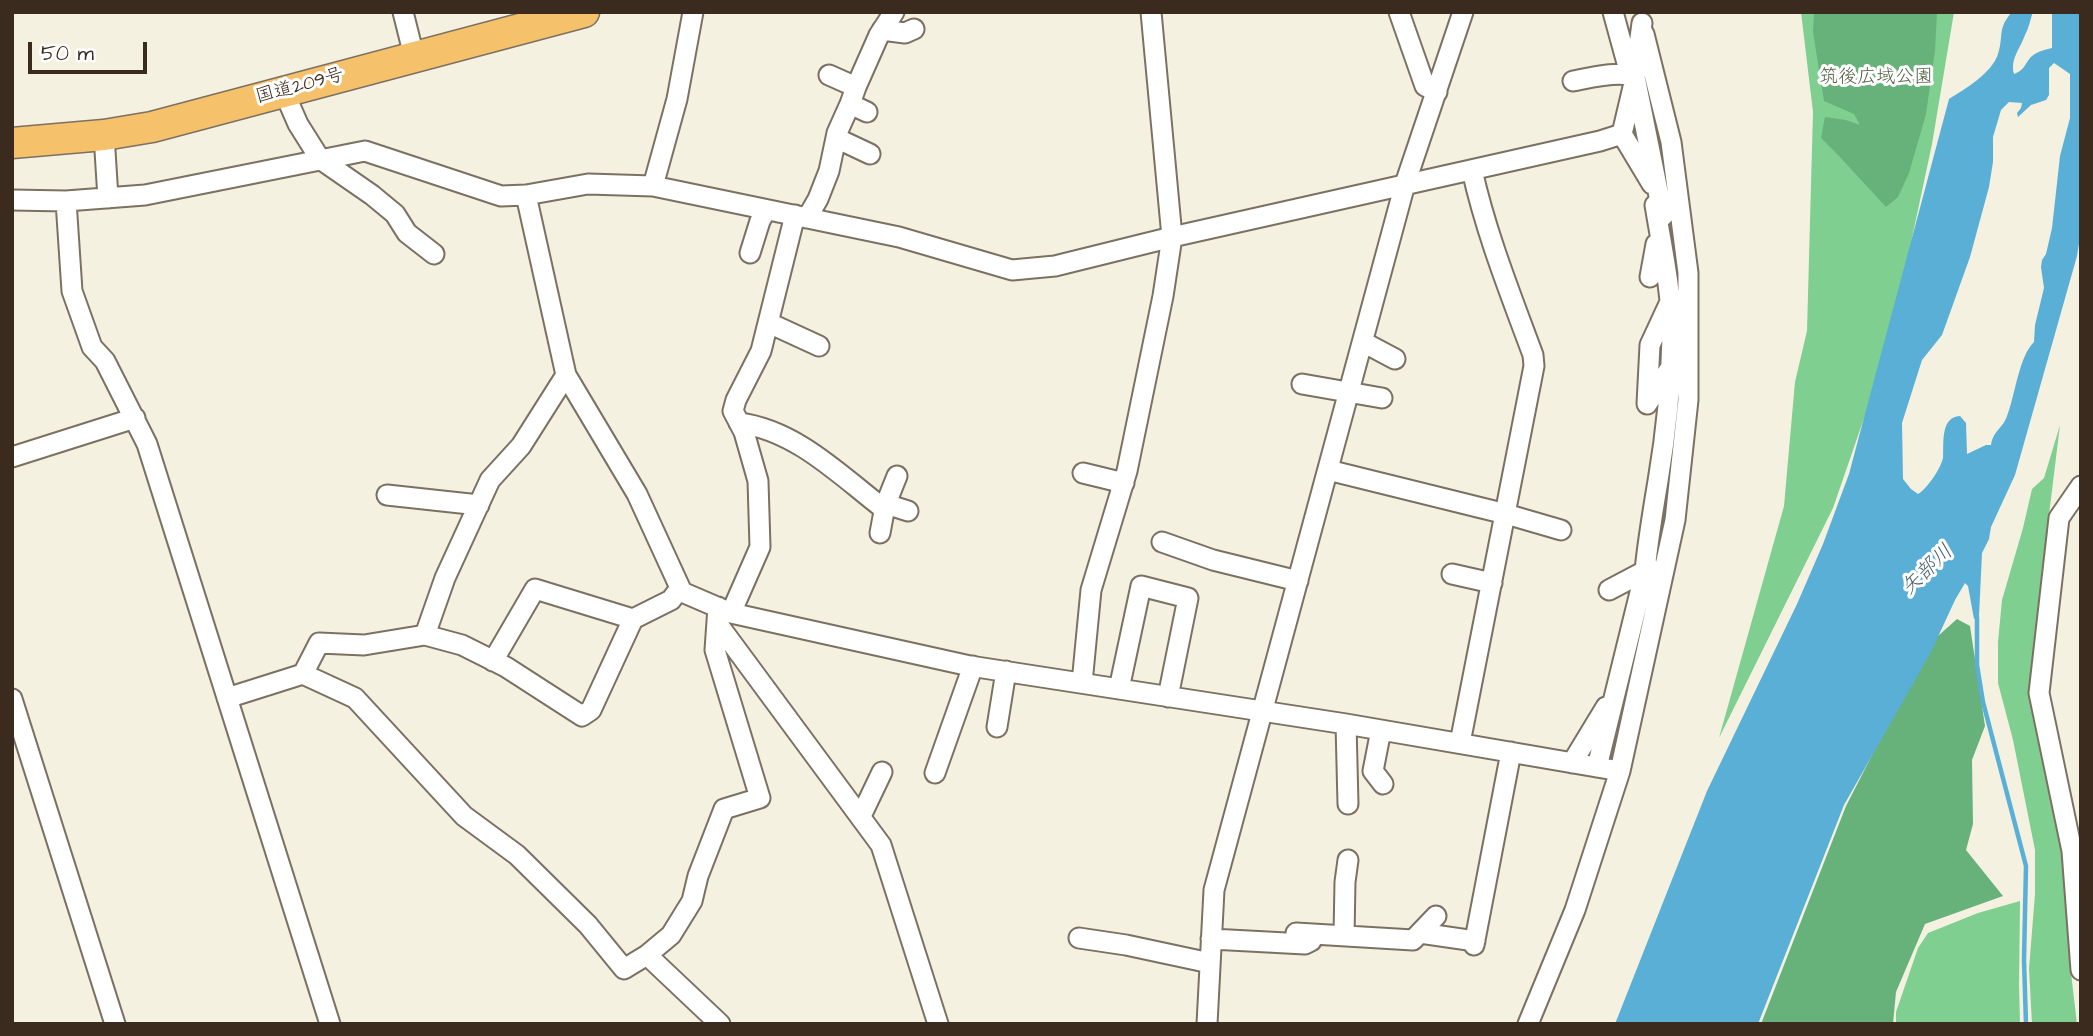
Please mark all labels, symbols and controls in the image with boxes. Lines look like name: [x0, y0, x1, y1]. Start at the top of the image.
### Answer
scale bar: [32, 28, 150, 72]
text: 50 m: [41, 39, 94, 68]
street label: 国道209号: [253, 64, 347, 110]
park label: 筑後広域公園: [1819, 67, 1933, 89]
water label: 矢部川: [1897, 540, 1959, 602]

